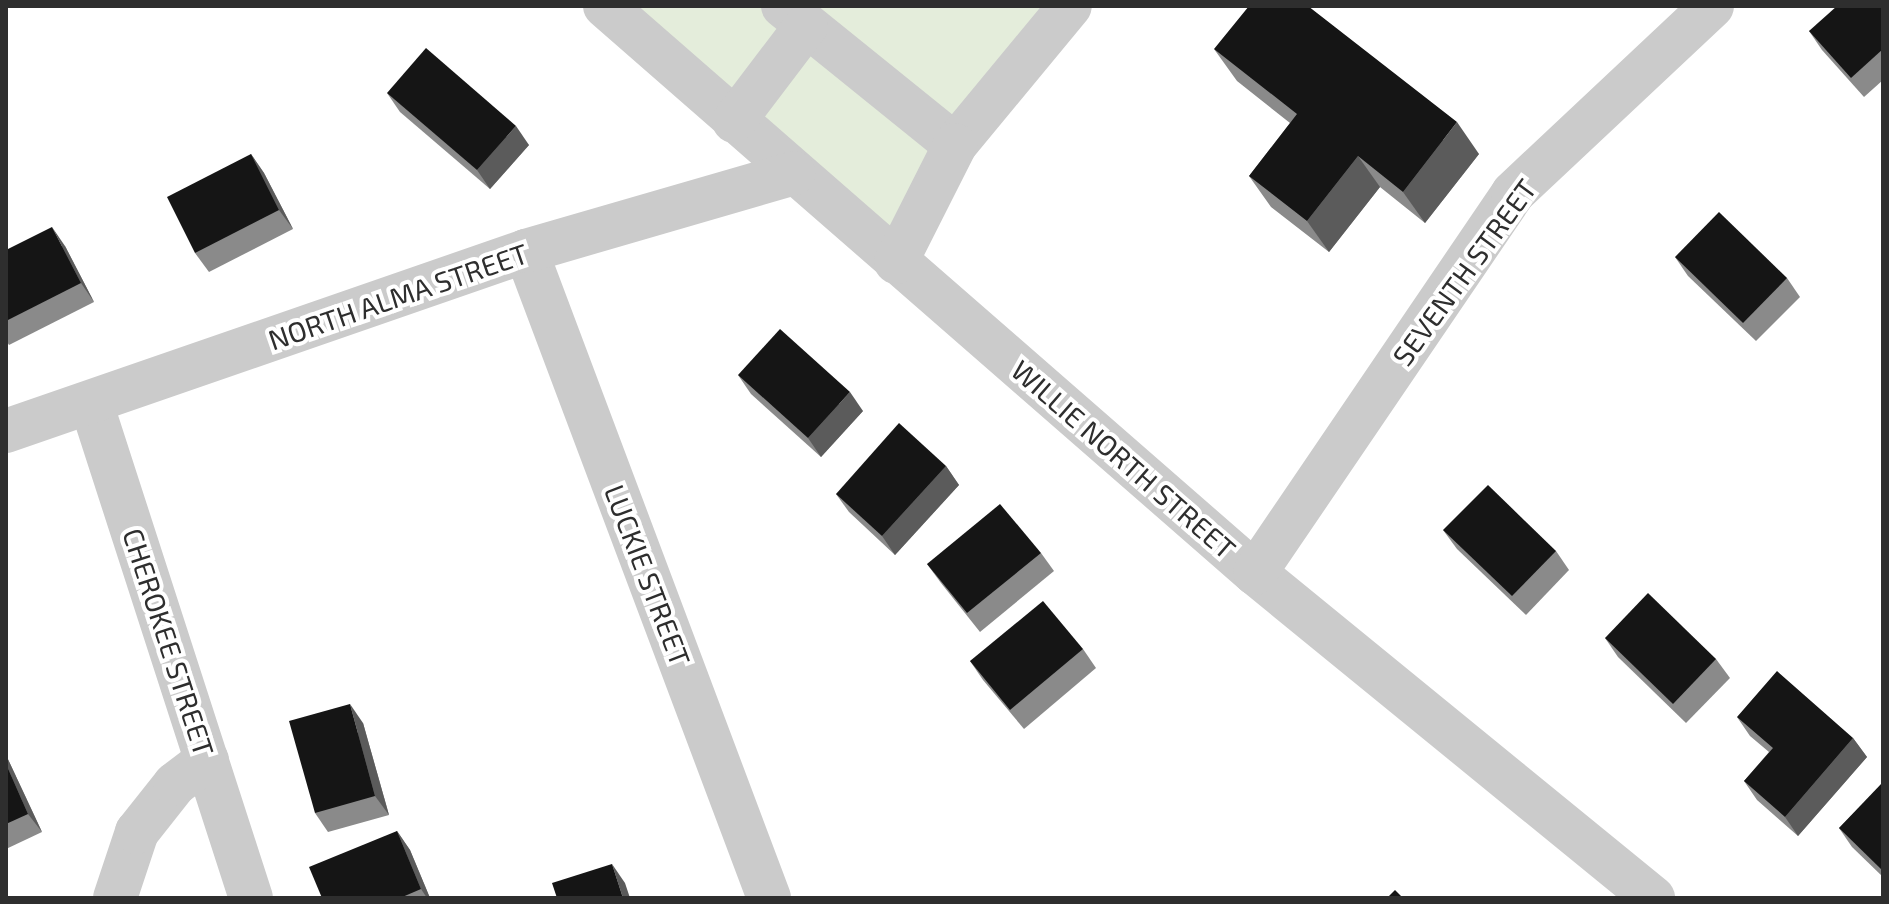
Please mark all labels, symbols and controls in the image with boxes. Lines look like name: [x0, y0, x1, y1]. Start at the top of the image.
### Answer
street label: SEVENTH STREET: [1385, 172, 1543, 372]
street label: NORTH ALMA STREET: [263, 236, 533, 356]
street label: WILLIE NORTH STREET: [1005, 353, 1243, 565]
street label: LUCKIE STREET: [598, 480, 698, 670]
street label: CHEROKEE STREET: [116, 524, 222, 760]

